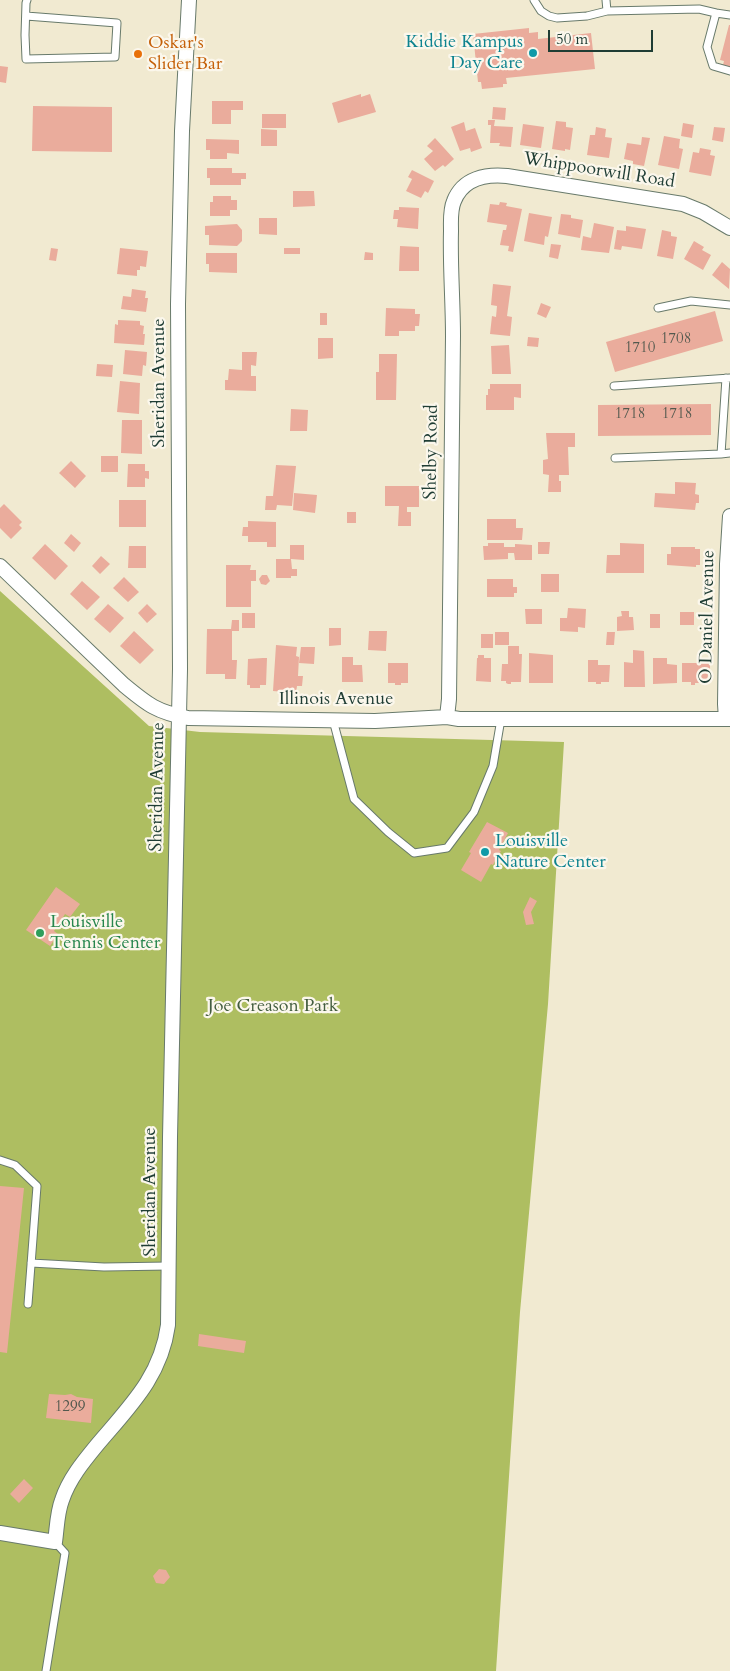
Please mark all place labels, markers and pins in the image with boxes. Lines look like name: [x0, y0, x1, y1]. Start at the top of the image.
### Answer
place label: Kiddie Kampus Day Care: [405, 32, 523, 74]
place label: Oskar's Slider Bar: [148, 33, 222, 76]
marker: Kiddie Kampus Day Care: [527, 47, 539, 59]
marker: Oskar's Slider Bar: [132, 48, 144, 60]
place label: Louisville Nature Center: [495, 831, 606, 874]
marker: Louisville Nature Center: [479, 846, 491, 858]
place label: Louisville Tennis Center: [50, 912, 160, 954]
marker: Louisville Tennis Center: [34, 927, 46, 939]

